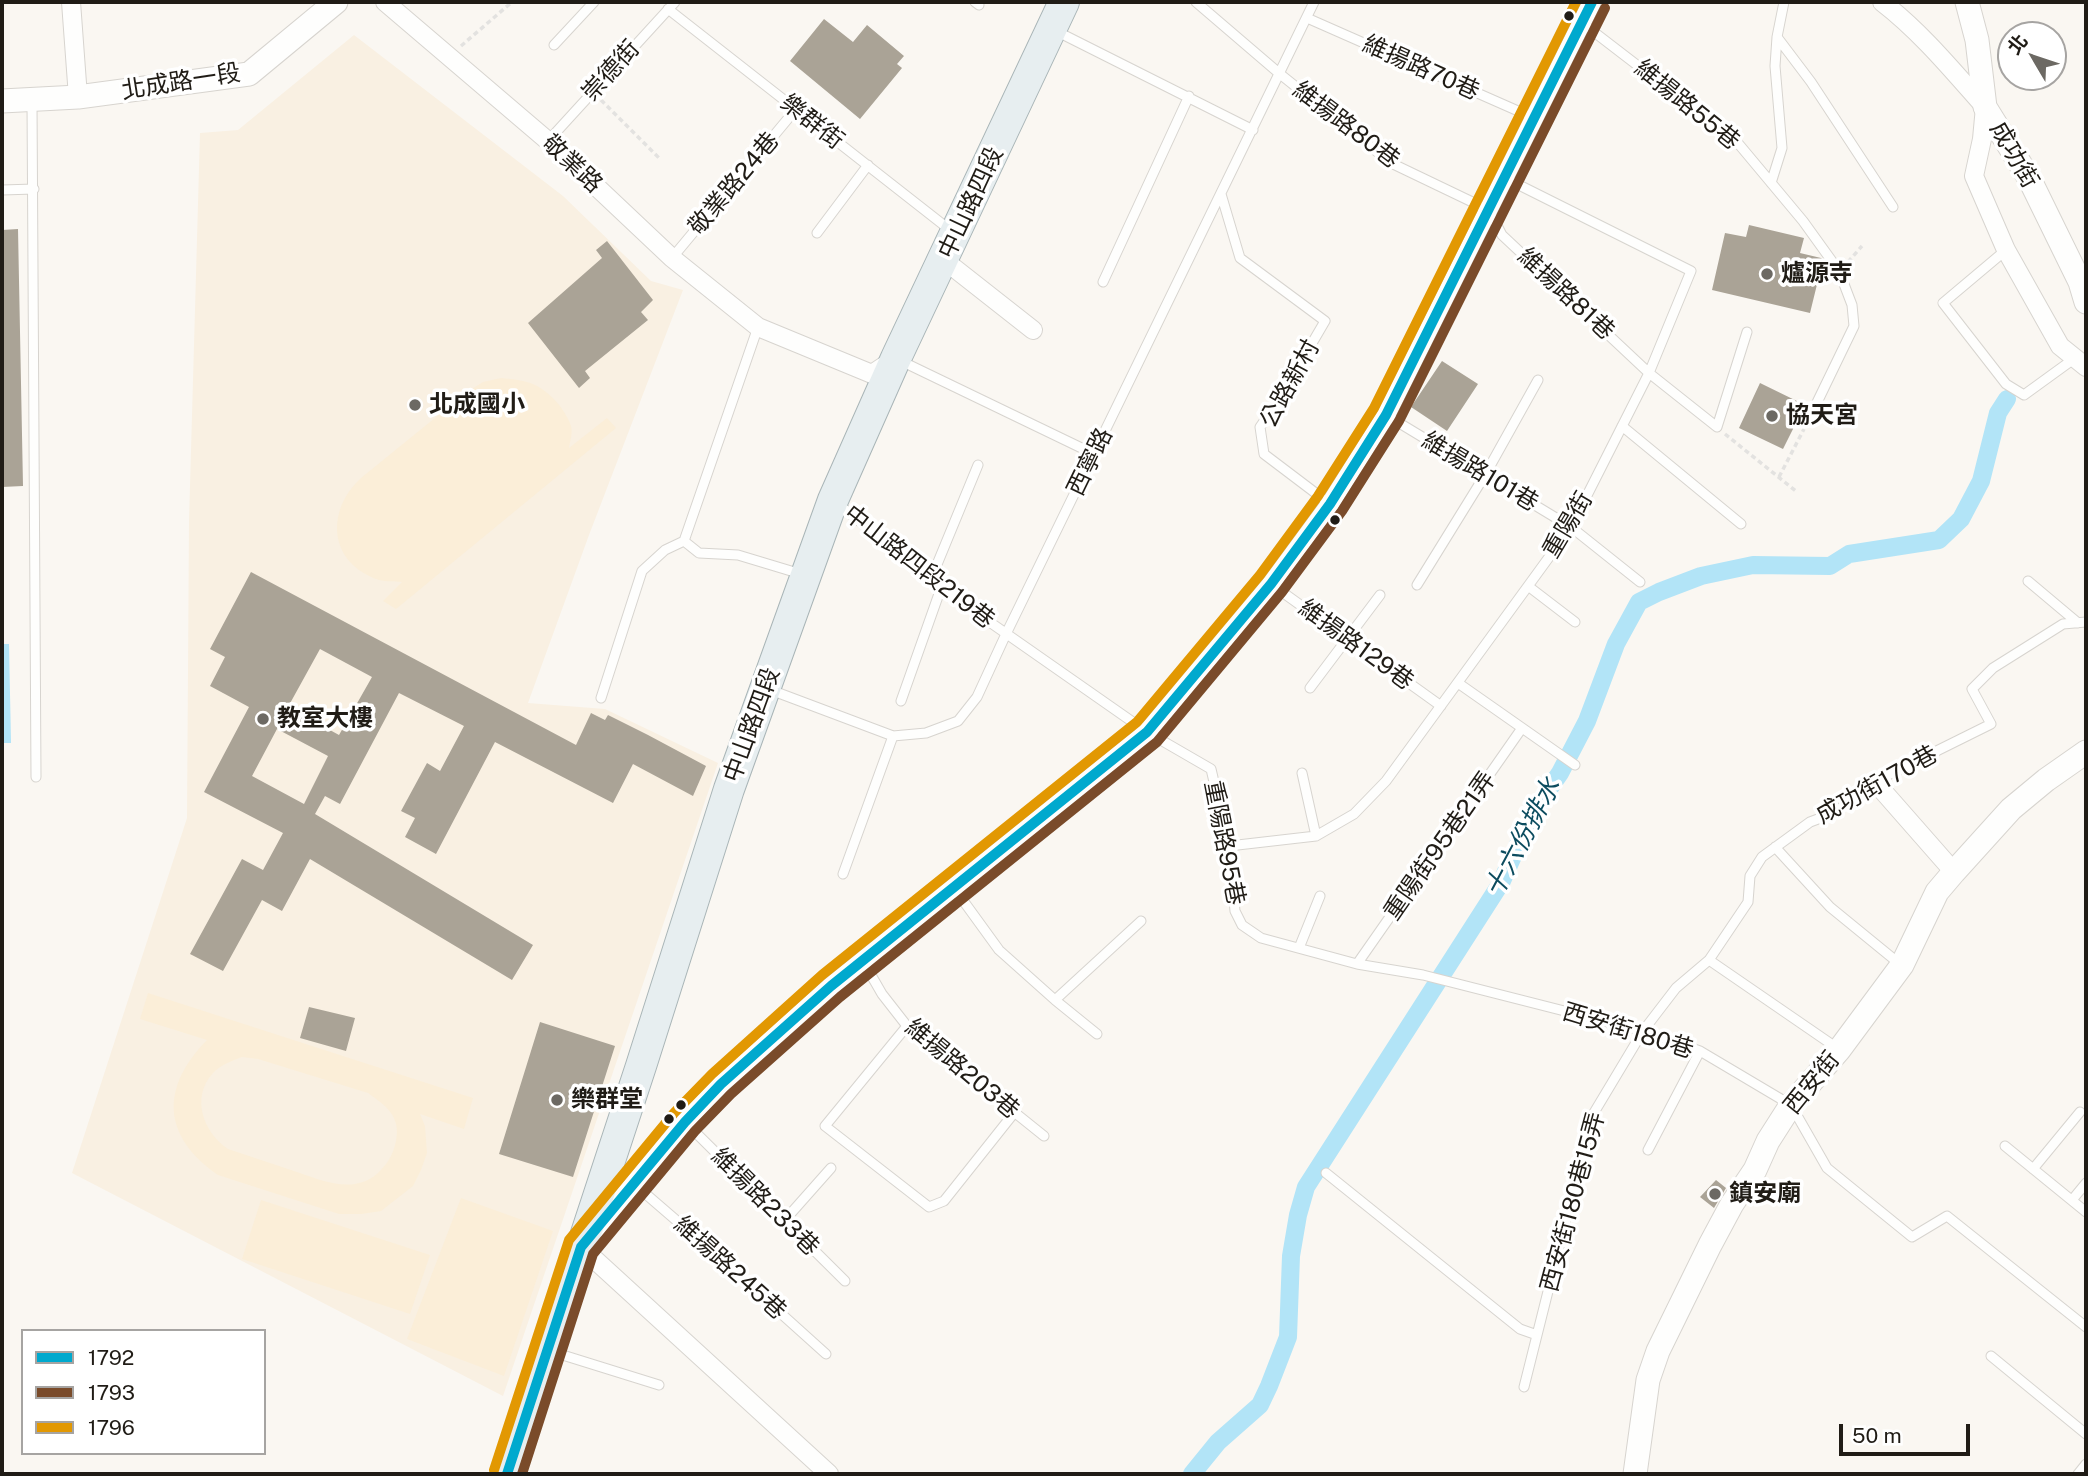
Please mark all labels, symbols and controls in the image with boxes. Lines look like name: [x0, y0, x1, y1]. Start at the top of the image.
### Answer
unlabelled marker: [1562, 9, 1576, 23]
north arrow: [1997, 21, 2067, 91]
street label: 維揚路70巷: [1358, 29, 1484, 107]
text: 北: [2003, 30, 2032, 58]
street label: 崇德街: [576, 35, 646, 107]
street label: 維揚路55巷: [1629, 54, 1745, 156]
street label: 北成路一段: [119, 58, 243, 106]
street label: 維揚路80巷: [1287, 76, 1405, 174]
street label: 樂群街: [775, 88, 849, 156]
street label: 成功街: [1984, 117, 2044, 193]
street label: 敬業路24巷: [683, 127, 785, 241]
street label: 敬業路: [536, 129, 608, 199]
street label: 中山路四段: [933, 143, 1009, 263]
street label: 維揚路81巷: [1512, 242, 1620, 346]
place label: 爐源寺: [1781, 260, 1853, 288]
marker: 爐源寺: [1759, 266, 1775, 282]
street label: 公路新村: [1254, 335, 1326, 433]
place label: 北成國小: [429, 391, 525, 419]
marker: 北成國小: [407, 397, 423, 413]
place label: 協天宮: [1786, 402, 1858, 430]
marker: 協天宮: [1764, 408, 1780, 424]
street label: 西寧路: [1061, 423, 1119, 501]
street label: 維揚路101巷: [1417, 426, 1543, 518]
street label: 重陽街: [1537, 487, 1599, 563]
street label: 中山路四段219巷: [838, 499, 1000, 635]
unlabelled marker: [1328, 513, 1342, 527]
street label: 維揚路129巷: [1293, 594, 1419, 696]
street label: 中山路四段: [718, 664, 786, 786]
place label: 教室大樓: [277, 705, 373, 733]
marker: 教室大樓: [255, 711, 271, 727]
street label: 成功街170巷: [1811, 740, 1943, 830]
street label: 重陽街95巷21弄: [1378, 766, 1502, 926]
water label: 十六份排水: [1479, 773, 1567, 903]
street label: 重陽路95巷: [1198, 778, 1250, 908]
street label: 西安街180巷: [1559, 997, 1697, 1065]
street label: 維揚路203巷: [899, 1013, 1025, 1125]
street label: 西安街: [1778, 1046, 1846, 1120]
place label: 樂群堂: [571, 1086, 643, 1114]
marker: 樂群堂: [549, 1092, 565, 1108]
unlabelled marker: [674, 1098, 688, 1112]
street label: 西安街180巷15弄: [1535, 1109, 1611, 1295]
unlabelled marker: [662, 1112, 676, 1126]
street label: 維揚路233巷: [705, 1142, 825, 1262]
place label: 鎮安廟: [1729, 1180, 1801, 1208]
marker: 鎮安廟: [1707, 1186, 1723, 1202]
street label: 維揚路245巷: [668, 1210, 792, 1326]
legend: [21, 1329, 266, 1455]
text: 1792: [88, 1345, 134, 1370]
text: 1793: [88, 1380, 135, 1405]
scale bar: [1843, 1410, 1974, 1454]
text: 1796: [88, 1415, 135, 1440]
text: 50 m: [1852, 1423, 1902, 1448]

